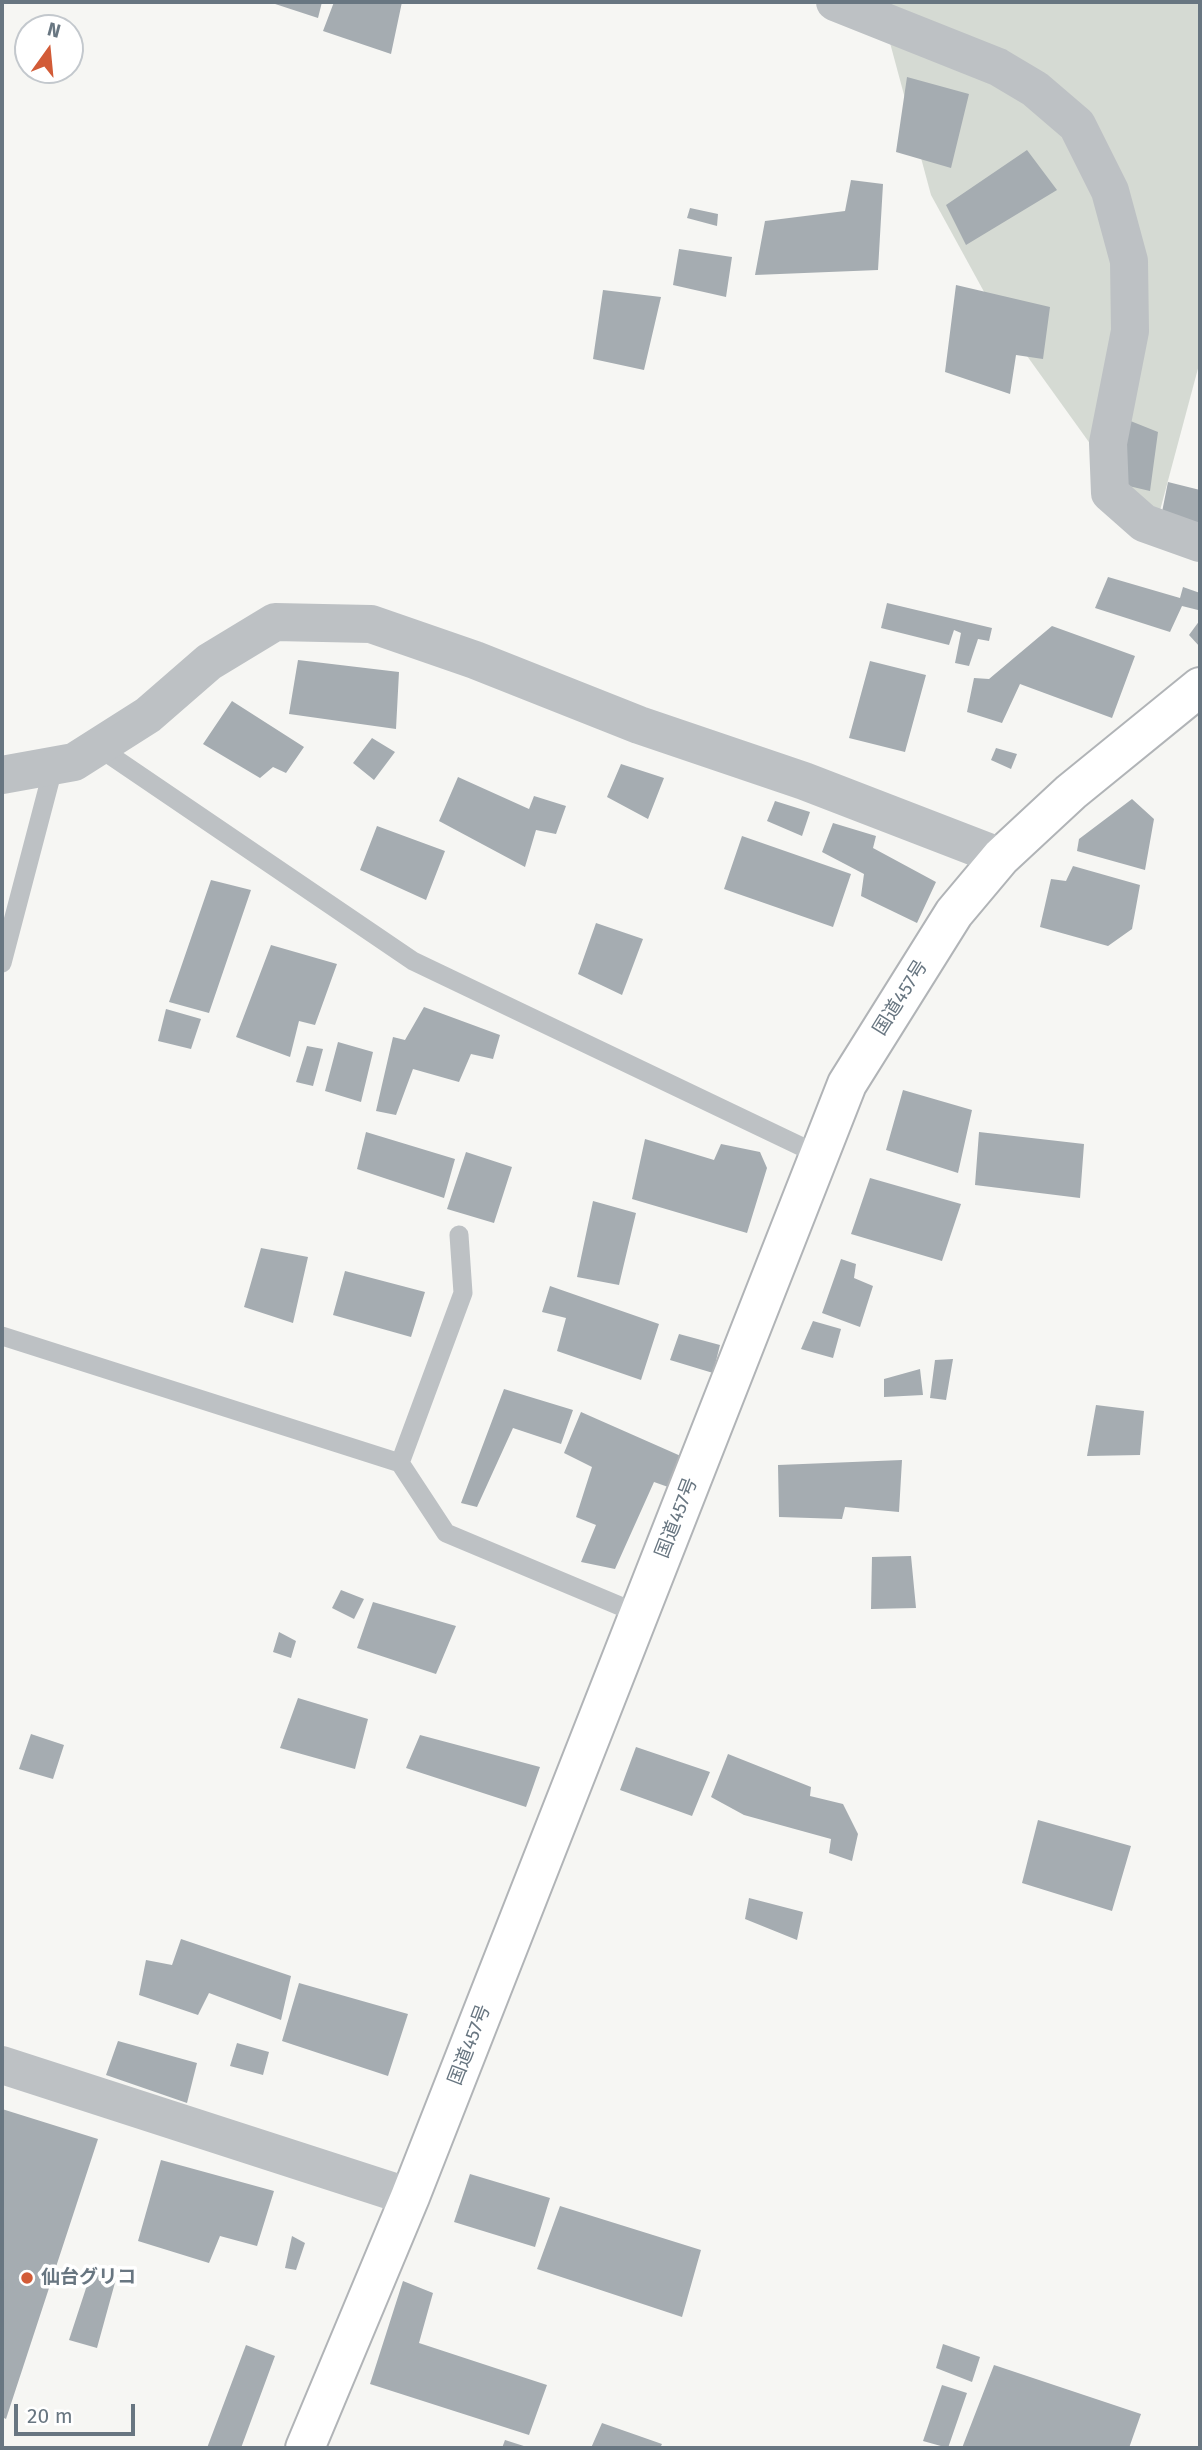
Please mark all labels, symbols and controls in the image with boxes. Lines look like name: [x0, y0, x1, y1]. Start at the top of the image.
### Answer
north arrow: [14, 14, 84, 84]
text: N: [45, 17, 63, 43]
street label: 国道457号: [869, 956, 933, 1040]
street label: 国道457号: [651, 1475, 703, 1561]
street label: 国道457号: [444, 2002, 496, 2088]
place label: 仙台グリコ: [41, 2267, 136, 2289]
marker: 仙台グリコ: [19, 2270, 35, 2286]
scale bar: [18, 2390, 138, 2434]
text: 20 m: [27, 2403, 73, 2429]

